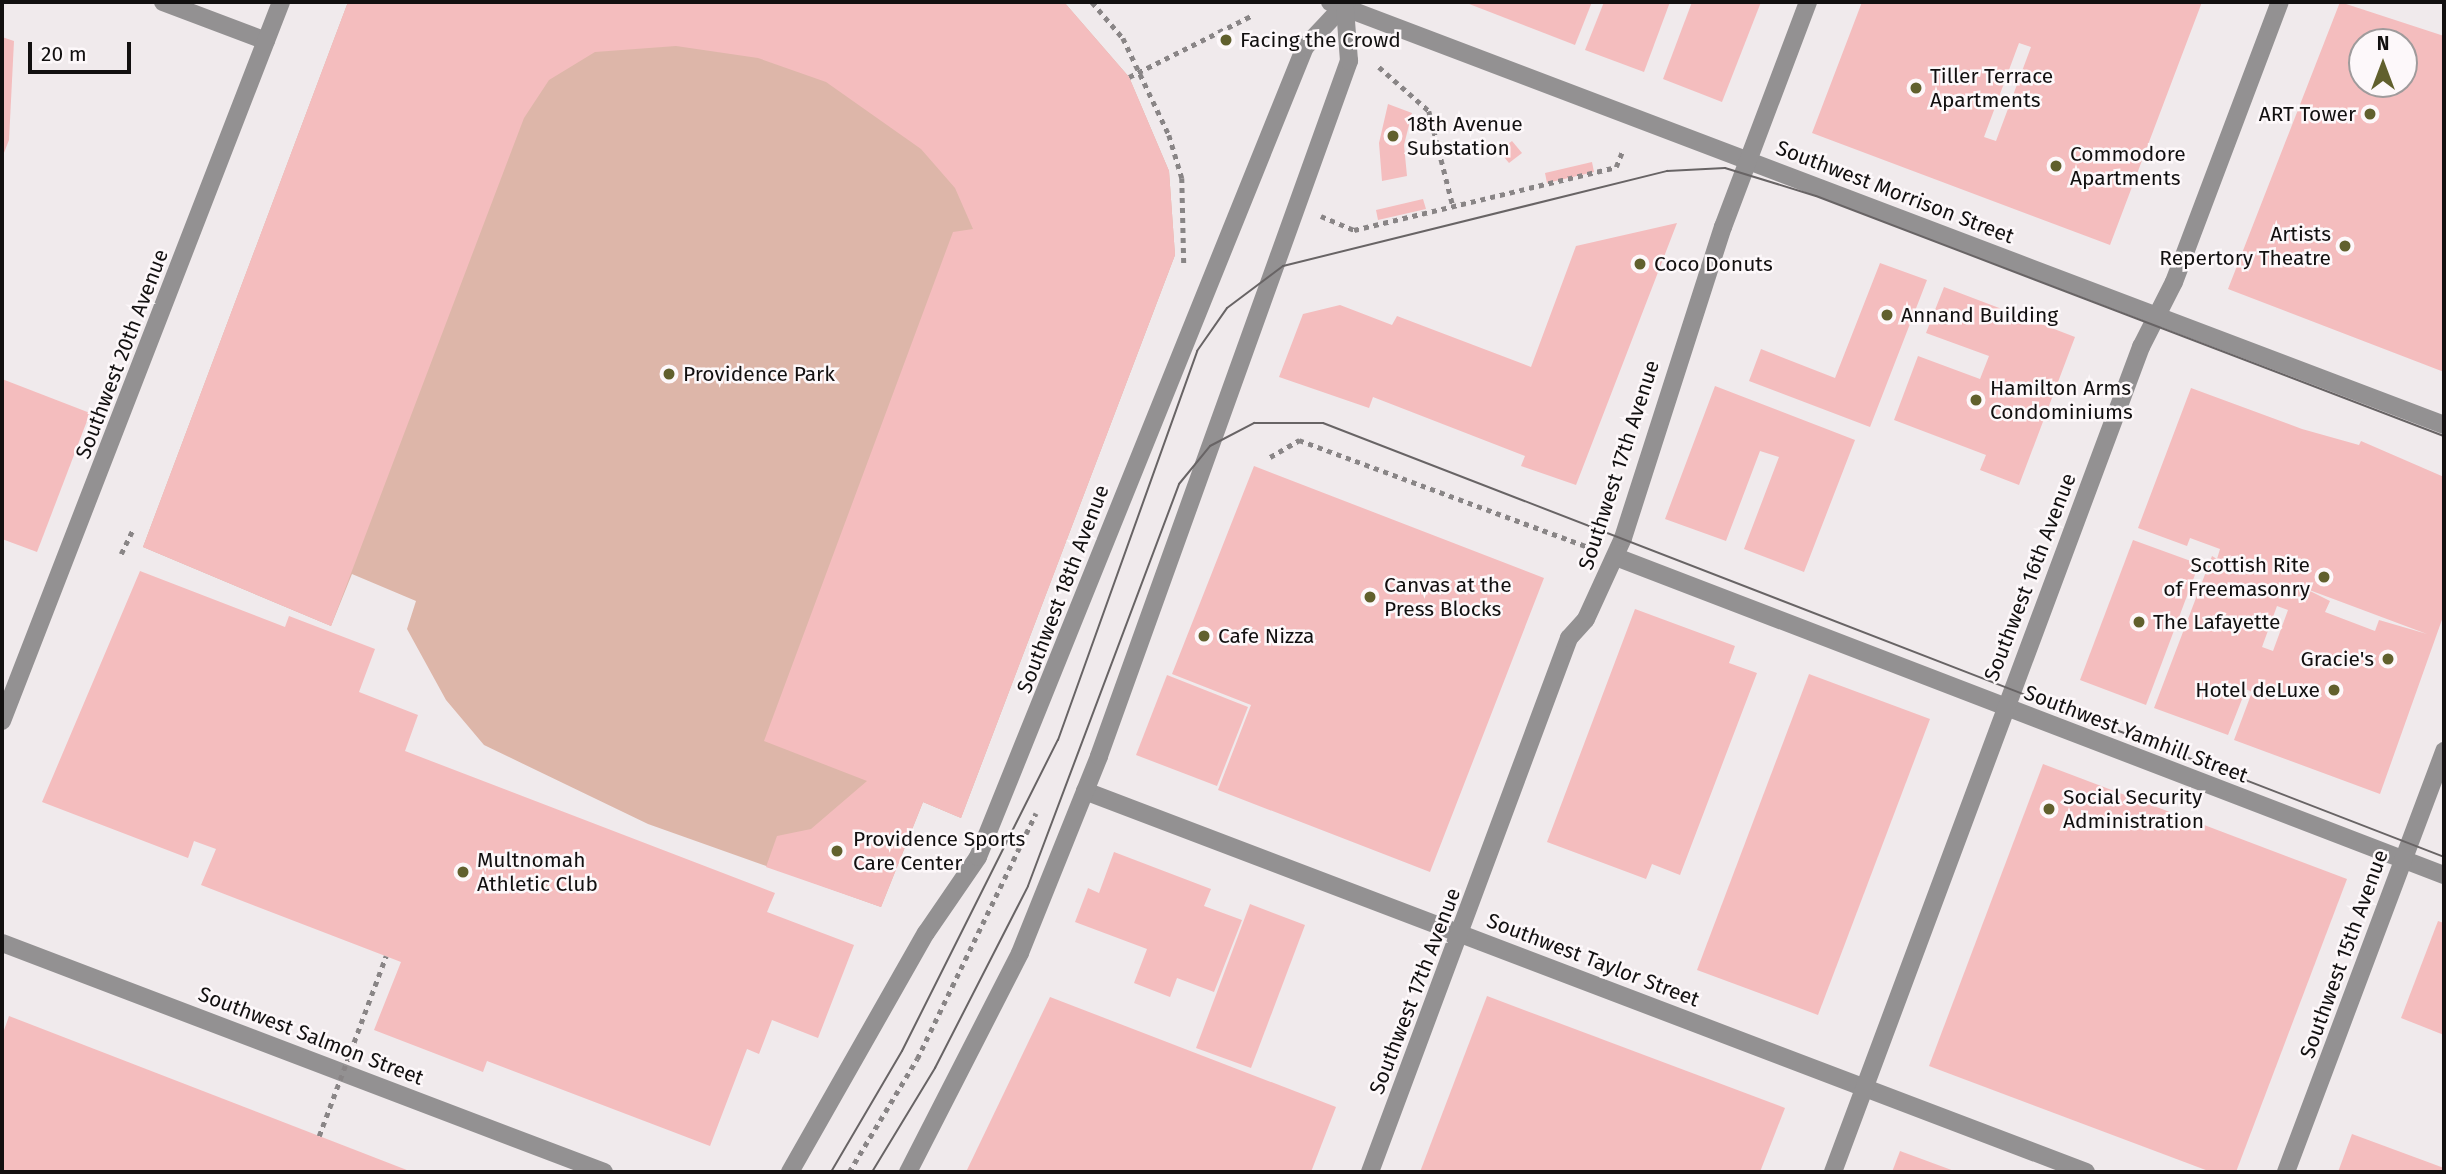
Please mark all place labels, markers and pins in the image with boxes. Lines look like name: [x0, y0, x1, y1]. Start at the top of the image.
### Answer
place label: Facing the Crowd: [1240, 27, 1401, 53]
marker: Facing the Crowd: [1218, 32, 1234, 48]
place label: Tiller Terrace Apartments: [1930, 63, 2053, 113]
marker: Tiller Terrace Apartments: [1908, 80, 1924, 96]
place label: ART Tower: [2259, 101, 2356, 127]
marker: ART Tower: [2362, 106, 2378, 122]
place label: 18th Avenue Substation: [1407, 111, 1523, 161]
marker: 18th Avenue Substation: [1385, 128, 1401, 144]
place label: Commodore Apartments: [2070, 141, 2186, 191]
marker: Commodore Apartments: [2048, 158, 2064, 174]
place label: Artists Repertory Theatre: [2159, 221, 2331, 271]
marker: Artists Repertory Theatre: [2337, 238, 2353, 254]
place label: Coco Donuts: [1654, 251, 1773, 277]
marker: Coco Donuts: [1632, 256, 1648, 272]
place label: Annand Building: [1901, 302, 2058, 328]
marker: Annand Building: [1879, 307, 1895, 323]
place label: Providence Park: [683, 361, 835, 387]
marker: Providence Park: [661, 366, 677, 382]
place label: Hamilton Arms Condominiums: [1990, 375, 2133, 425]
marker: Hamilton Arms Condominiums: [1968, 392, 1984, 408]
place label: Scottish Rite of Freemasonry: [2163, 552, 2310, 602]
marker: Scottish Rite of Freemasonry: [2316, 569, 2332, 585]
place label: Canvas at the Press Blocks: [1384, 572, 1512, 622]
marker: Canvas at the Press Blocks: [1362, 589, 1378, 605]
place label: The Lafayette: [2153, 609, 2281, 635]
marker: The Lafayette: [2131, 614, 2147, 630]
place label: Cafe Nizza: [1218, 623, 1315, 649]
marker: Cafe Nizza: [1196, 628, 1212, 644]
place label: Gracie's: [2301, 646, 2374, 672]
marker: Gracie's: [2380, 651, 2396, 667]
place label: Hotel deLuxe: [2195, 677, 2320, 703]
marker: Hotel deLuxe: [2326, 682, 2342, 698]
place label: Social Security Administration: [2063, 784, 2204, 834]
marker: Social Security Administration: [2041, 801, 2057, 817]
place label: Providence Sports Care Center: [853, 826, 1025, 876]
marker: Providence Sports Care Center: [827, 841, 847, 861]
place label: Multnomah Athletic Club: [477, 847, 598, 897]
marker: Multnomah Athletic Club: [455, 864, 471, 880]

